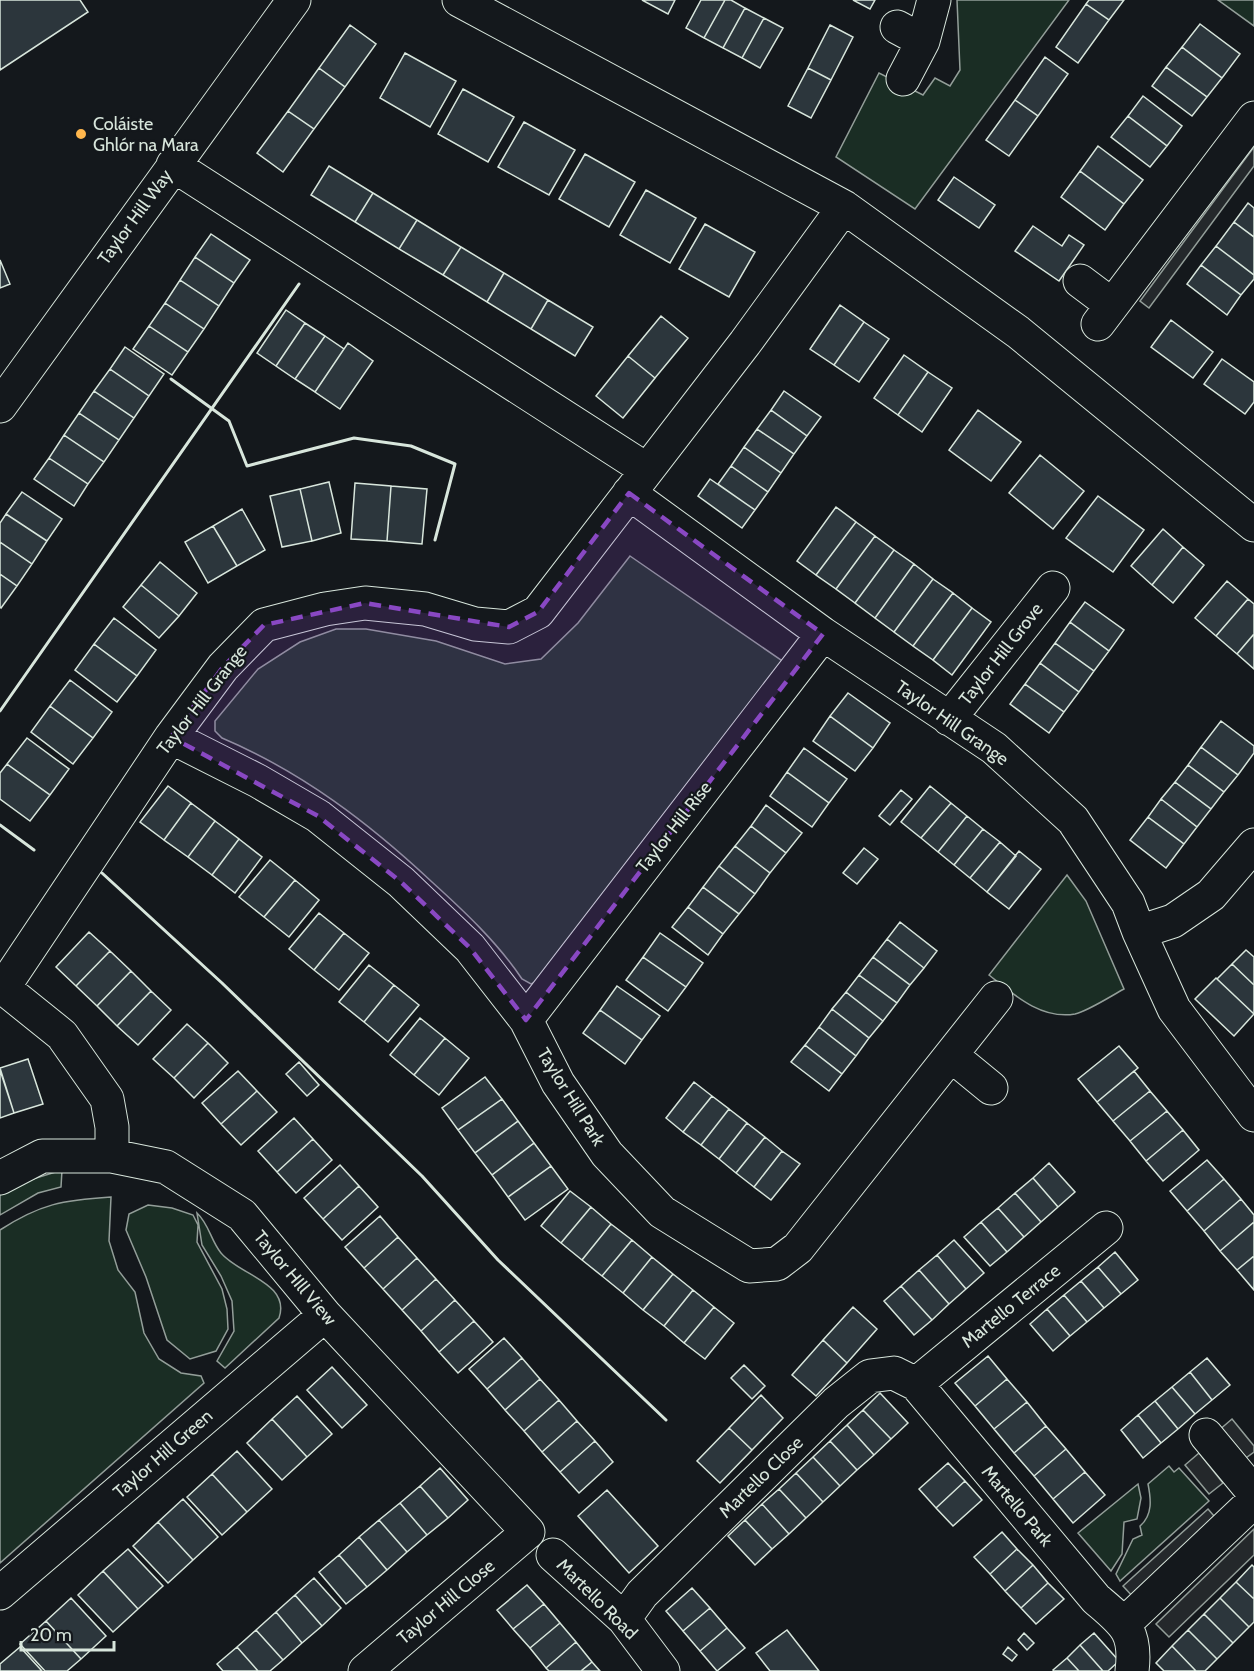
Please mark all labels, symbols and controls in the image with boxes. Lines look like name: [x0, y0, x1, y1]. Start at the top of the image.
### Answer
place label: Coláiste Ghlór na Mara: [93, 113, 199, 156]
marker: Coláiste Ghlór na Mara: [74, 127, 88, 141]
street label: Taylor Hill Way: [93, 165, 177, 269]
street label: Taylor Hill Grove: [954, 599, 1048, 709]
street label: Taylor Hill Grange: [152, 641, 252, 759]
street label: Taylor Hill Grange: [891, 676, 1013, 770]
street label: Taylor Hill Rise: [632, 777, 716, 877]
street label: Taylor Hill Park: [532, 1044, 610, 1151]
street label: Taylor HIll View: [249, 1226, 341, 1330]
street label: Martello Terrace: [957, 1259, 1065, 1353]
street label: Taylor Hill Green: [109, 1405, 217, 1503]
street label: Martello Close: [714, 1431, 808, 1523]
street label: Martello Park: [977, 1461, 1058, 1552]
street label: Martello Road: [552, 1554, 642, 1644]
street label: Taylor Hill Close: [393, 1555, 499, 1649]
scale bar: [21, 1614, 114, 1652]
text: 20 m: [30, 1624, 72, 1646]

